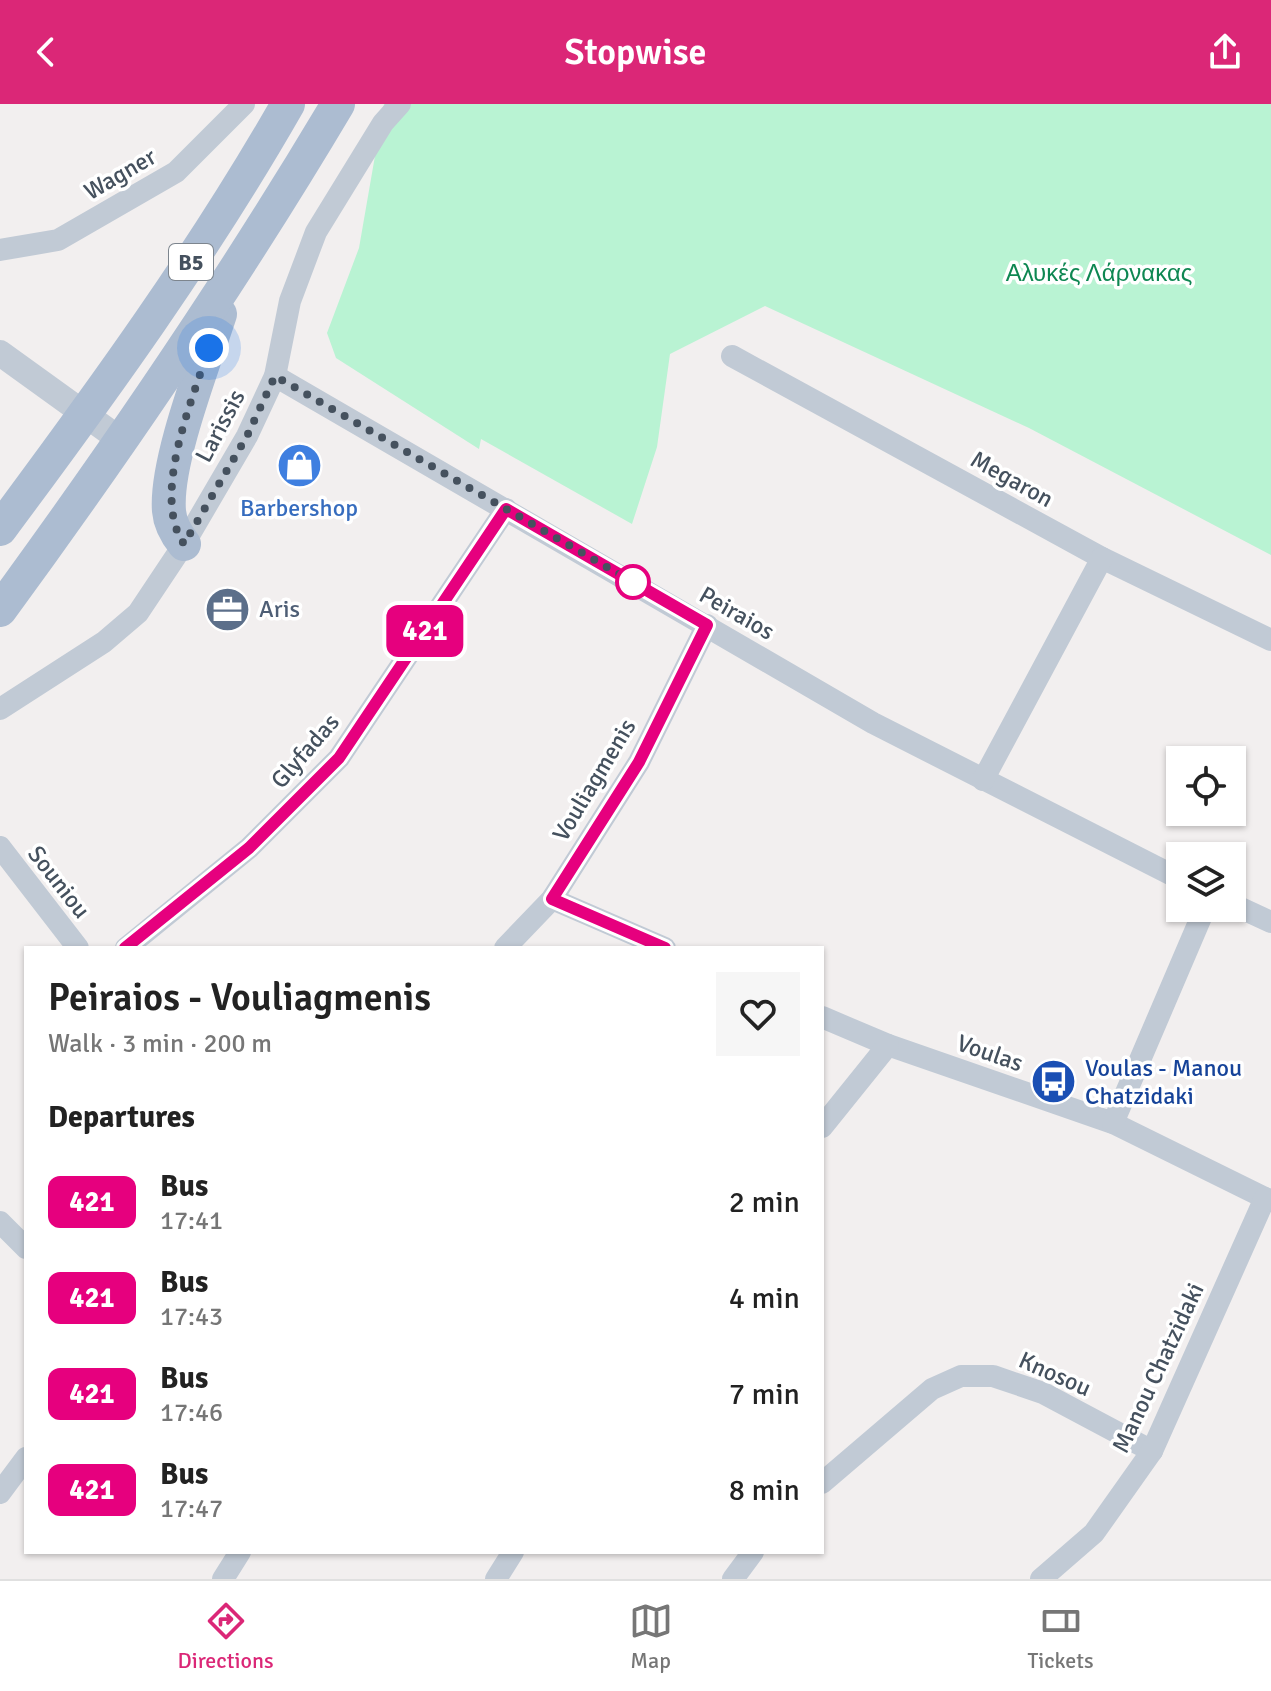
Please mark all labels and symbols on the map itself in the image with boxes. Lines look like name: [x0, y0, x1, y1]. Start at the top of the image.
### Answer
street label: Wagner: [79, 141, 162, 207]
road number: B5: [169, 244, 213, 280]
park label: Αλυκές Λάρνακας: [1006, 258, 1192, 288]
your location: [189, 328, 229, 368]
street label: Larissis: [188, 384, 252, 468]
shop icon: Barbershop: [275, 442, 323, 490]
street label: Megaron: [965, 444, 1059, 514]
place label: Barbershop: [240, 493, 358, 523]
unlabelled marker: [616, 565, 650, 599]
street label: Peiraios: [694, 580, 780, 646]
office icon: Aris: [204, 585, 252, 633]
place label: Aris: [259, 594, 300, 624]
line badge: 421: [379, 605, 471, 657]
street label: Glyfadas: [264, 707, 346, 795]
street label: Vouliagmenis: [546, 713, 642, 847]
street label: Souniou: [21, 840, 97, 924]
street label: Voulas: [953, 1028, 1027, 1078]
place label: Voulas - Manou Chatzidaki: [1085, 1053, 1242, 1111]
bus stop icon: Voulas - Manou Chatzidaki: [1030, 1058, 1078, 1106]
street label: Manou Chatzidaki: [1105, 1278, 1211, 1458]
street label: Knosou: [1014, 1345, 1096, 1403]

